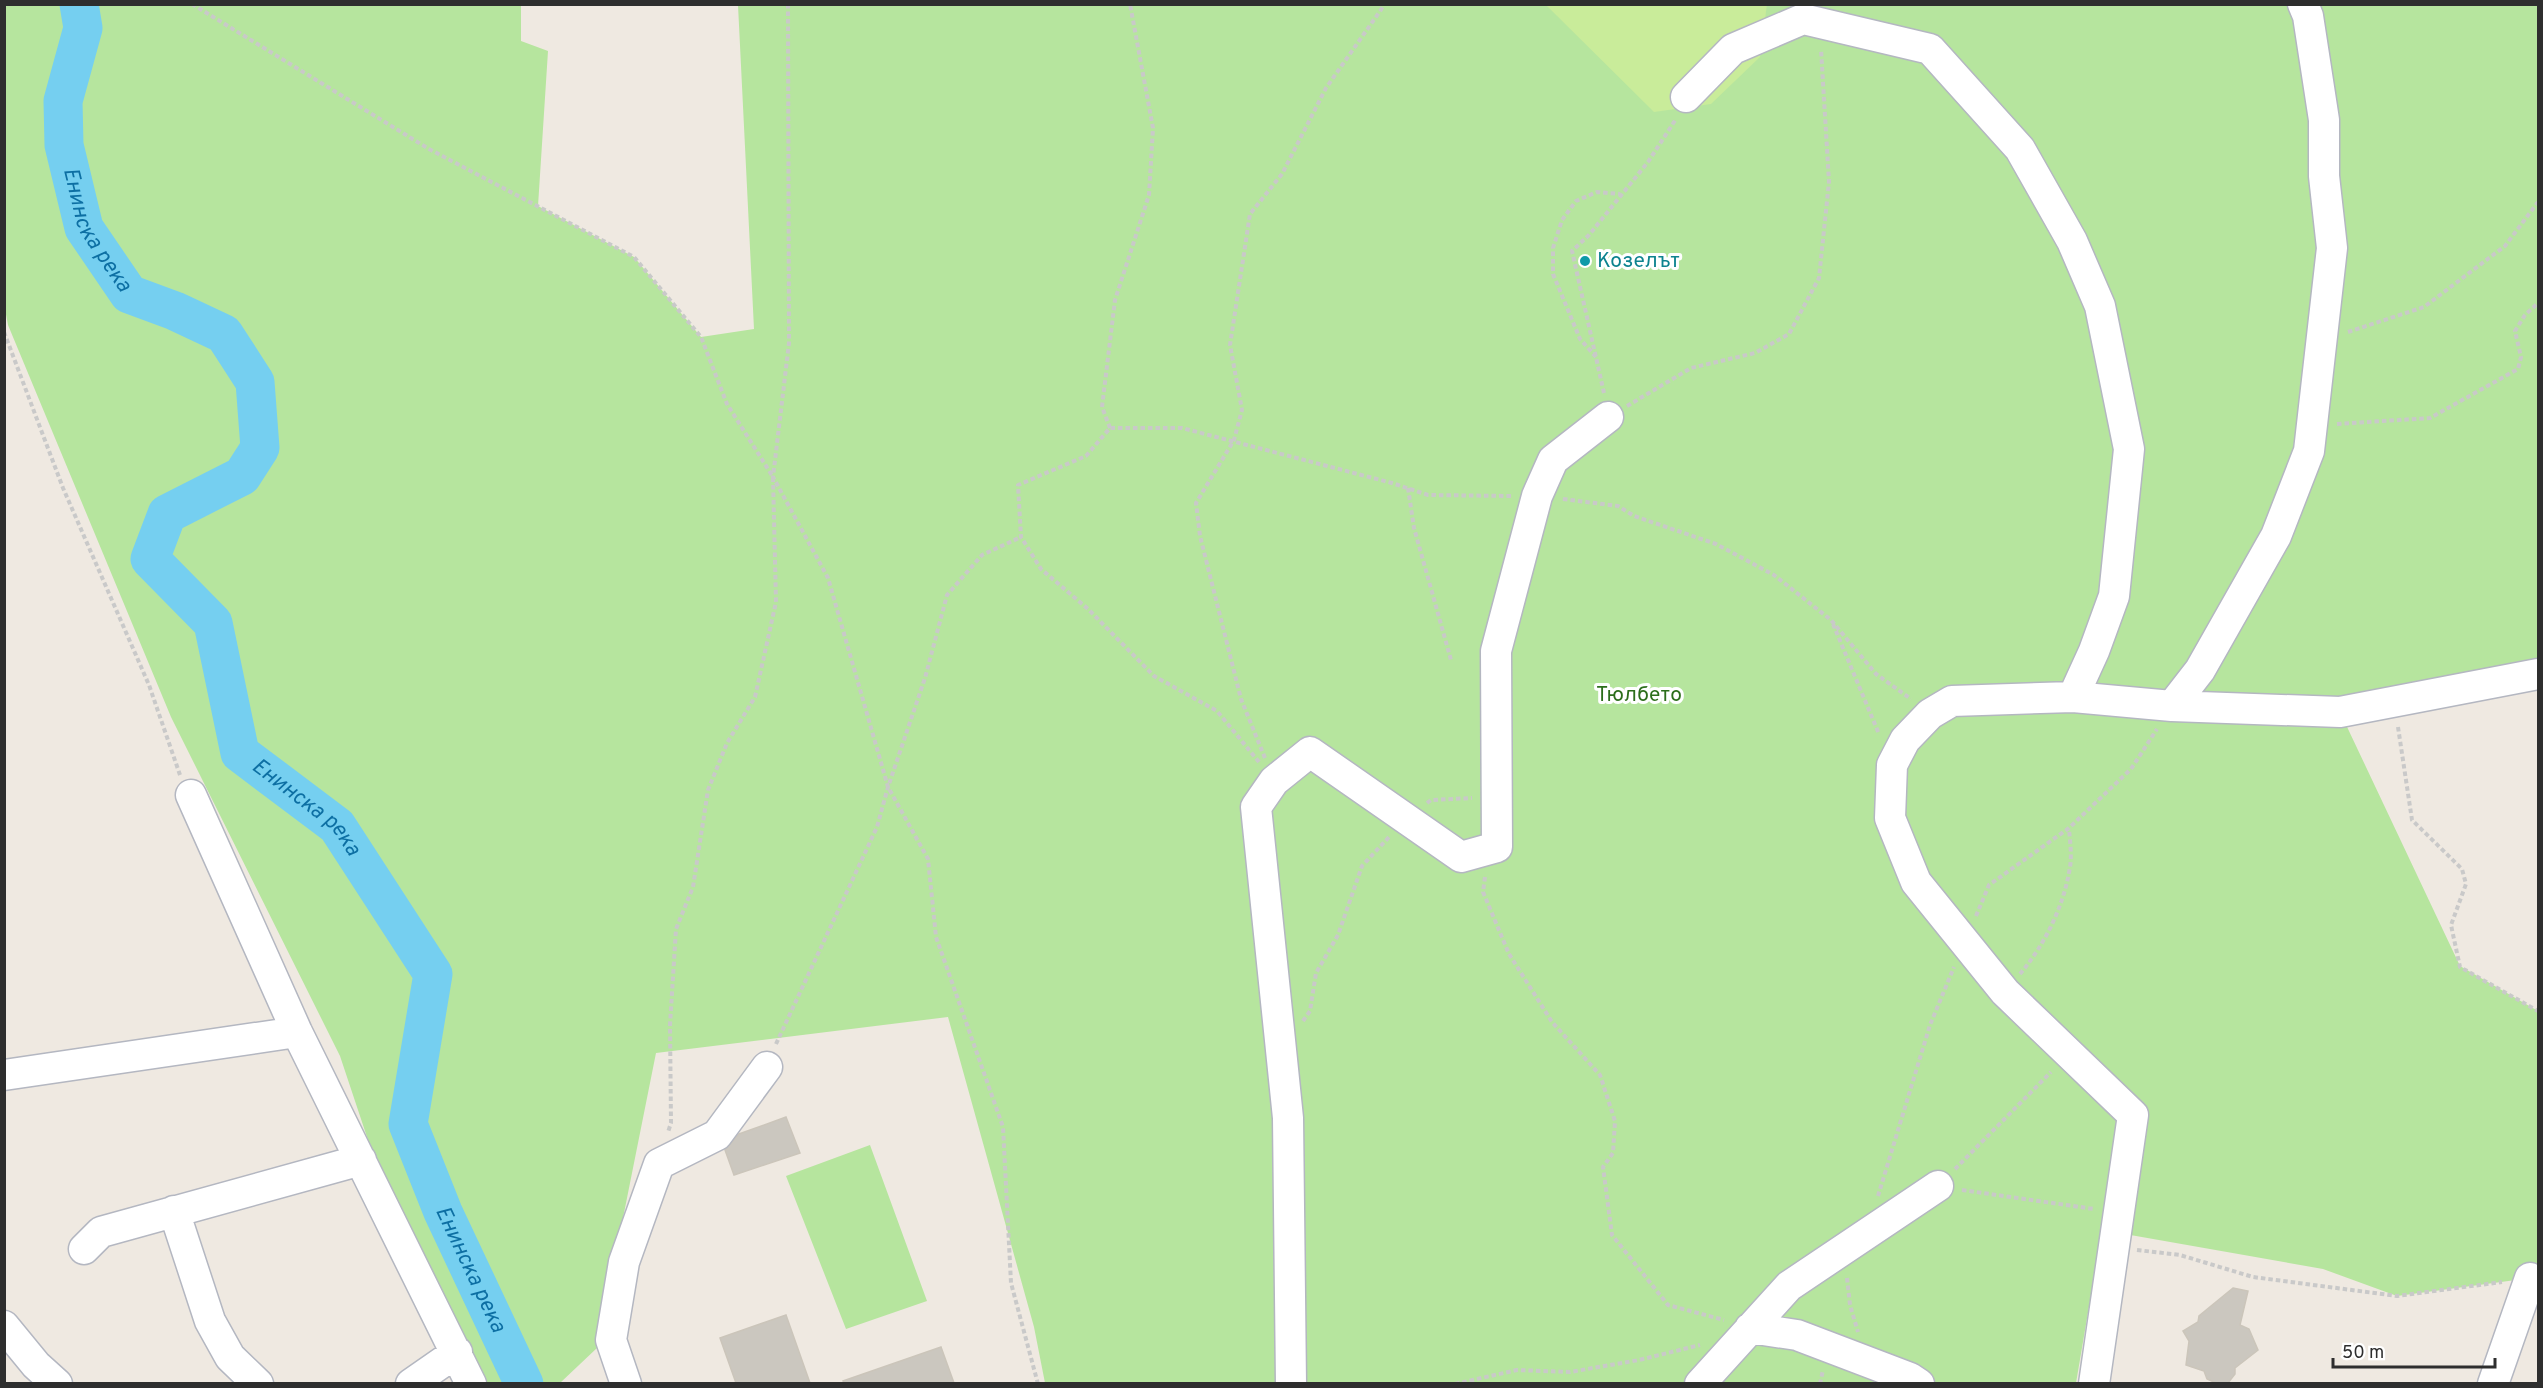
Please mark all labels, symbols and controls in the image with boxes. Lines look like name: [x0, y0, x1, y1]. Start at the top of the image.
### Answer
water label: Енинска река: [56, 165, 138, 298]
place label: Козелът: [1597, 248, 1680, 275]
marker: Козелът: [1578, 254, 1592, 268]
park label: Тюлбето: [1596, 682, 1682, 709]
water label: Енинска река: [246, 753, 367, 862]
water label: Енинска река: [429, 1202, 512, 1338]
scale bar: [2333, 1331, 2495, 1369]
text: 50 m: [2342, 1342, 2384, 1365]

